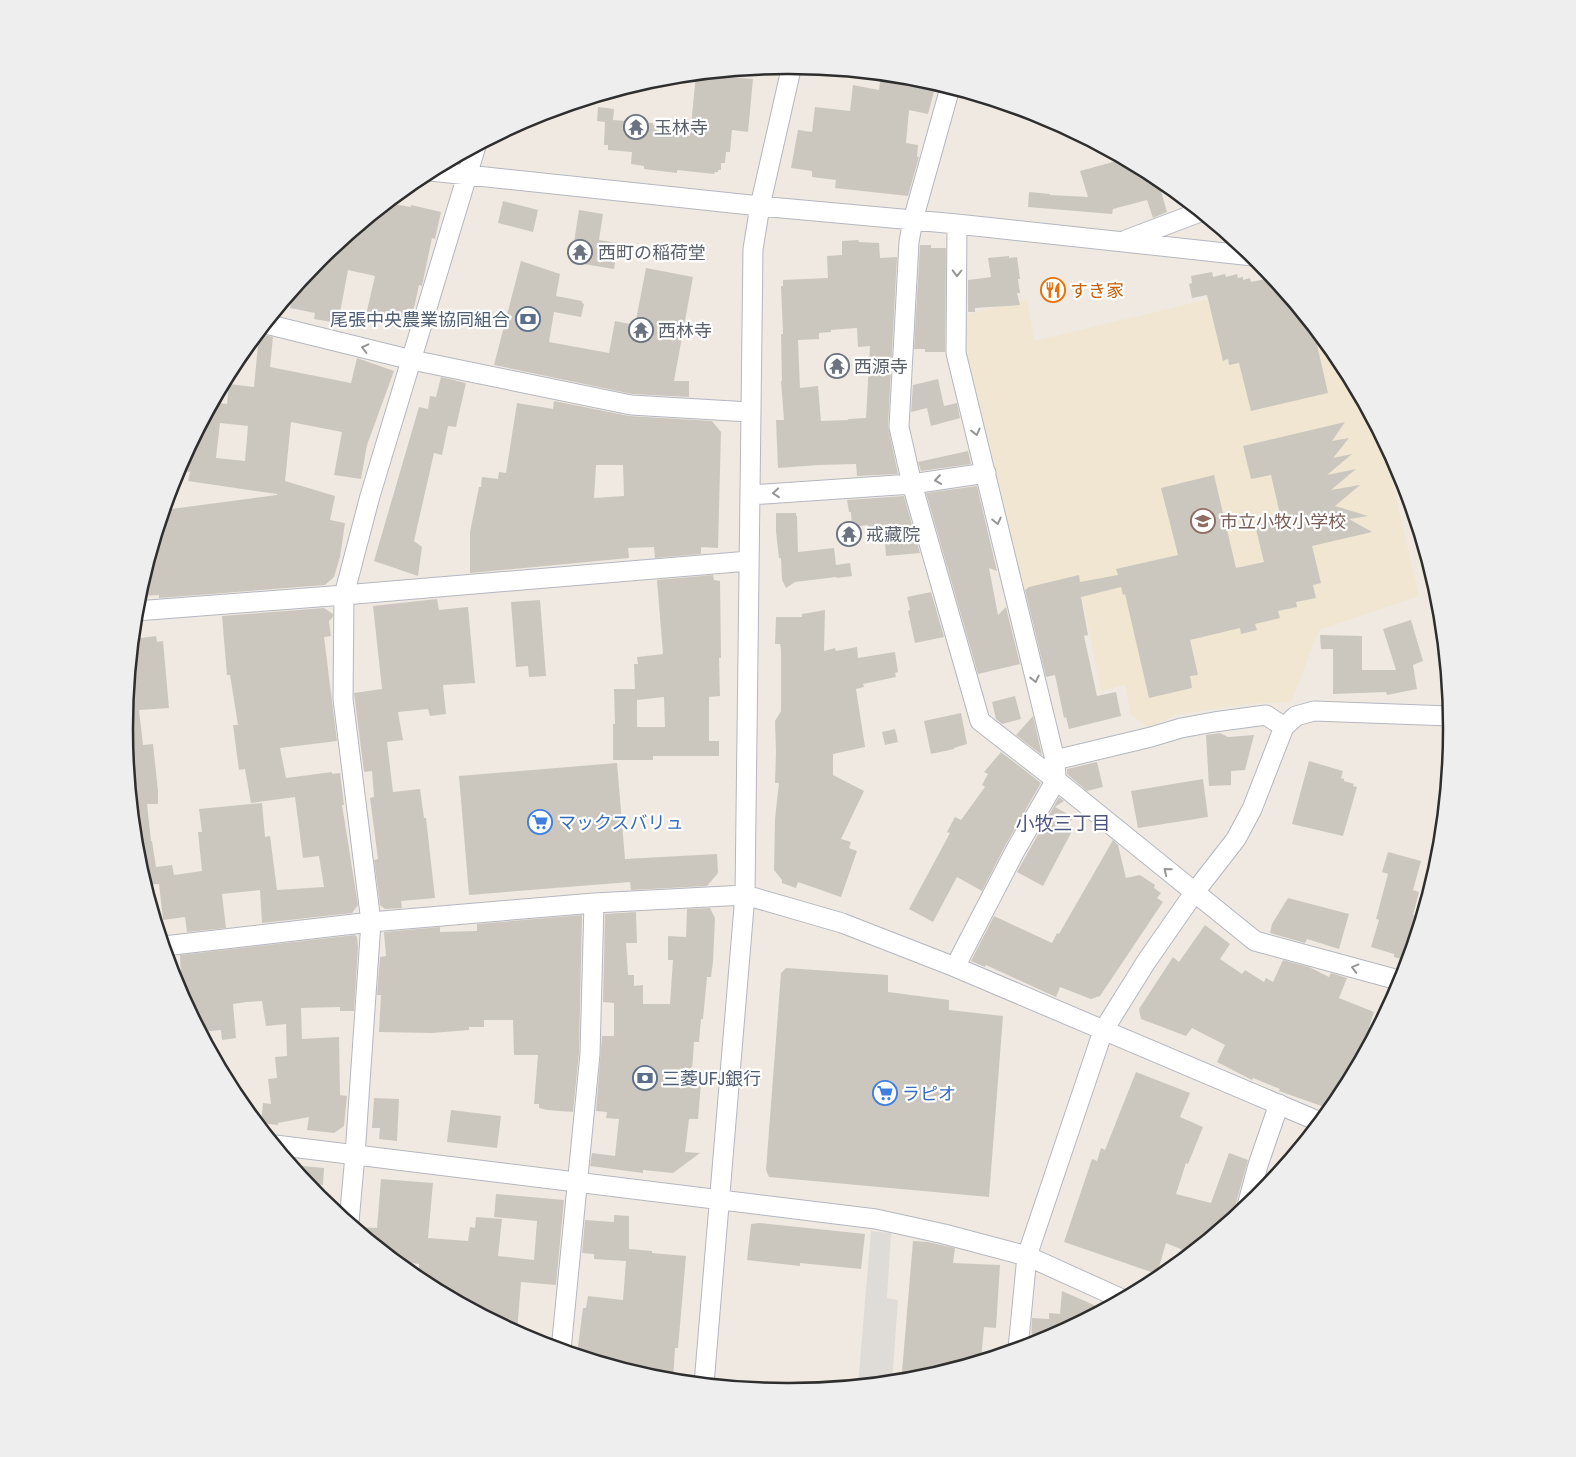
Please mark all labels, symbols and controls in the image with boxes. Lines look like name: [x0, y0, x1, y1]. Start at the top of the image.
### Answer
temple icon: 玉林寺: [623, 114, 649, 140]
place label: 玉林寺: [654, 115, 708, 140]
temple icon: 西町の稲荷堂: [567, 239, 593, 265]
place label: 西町の稲荷堂: [598, 240, 706, 265]
one-way arrow: [952, 269, 962, 277]
restaurant icon: すき家: [1040, 277, 1066, 303]
place label: すき家: [1070, 278, 1124, 303]
bank icon: 尾張中央農業協同組合: [515, 306, 541, 332]
place label: 尾張中央農業協同組合: [330, 307, 510, 332]
temple icon: 西林寺: [628, 317, 654, 343]
place label: 西林寺: [658, 318, 712, 343]
one-way arrow: [360, 343, 369, 354]
temple icon: 西源寺: [824, 353, 850, 379]
place label: 西源寺: [854, 354, 908, 379]
one-way arrow: [970, 428, 981, 437]
one-way arrow: [934, 474, 942, 485]
one-way arrow: [772, 488, 780, 499]
school or university icon: 市立小牧小学校: [1190, 508, 1216, 534]
place label: 市立小牧小学校: [1220, 509, 1346, 534]
one-way arrow: [992, 516, 1002, 524]
temple icon: 戒藏院: [836, 521, 862, 547]
place label: 戒藏院: [866, 522, 920, 547]
one-way arrow: [1029, 674, 1040, 683]
supermarket icon: マックスバリュ: [527, 809, 553, 835]
place label: マックスバリュ: [558, 810, 683, 835]
district label: 小牧三丁目: [1015, 810, 1111, 836]
one-way arrow: [1164, 867, 1173, 876]
one-way arrow: [1351, 963, 1359, 973]
bank icon: 三菱UFJ銀行: [632, 1065, 658, 1091]
place label: 三菱UFJ銀行: [662, 1066, 761, 1091]
supermarket icon: ラピオ: [872, 1080, 898, 1106]
place label: ラピオ: [902, 1081, 956, 1106]

